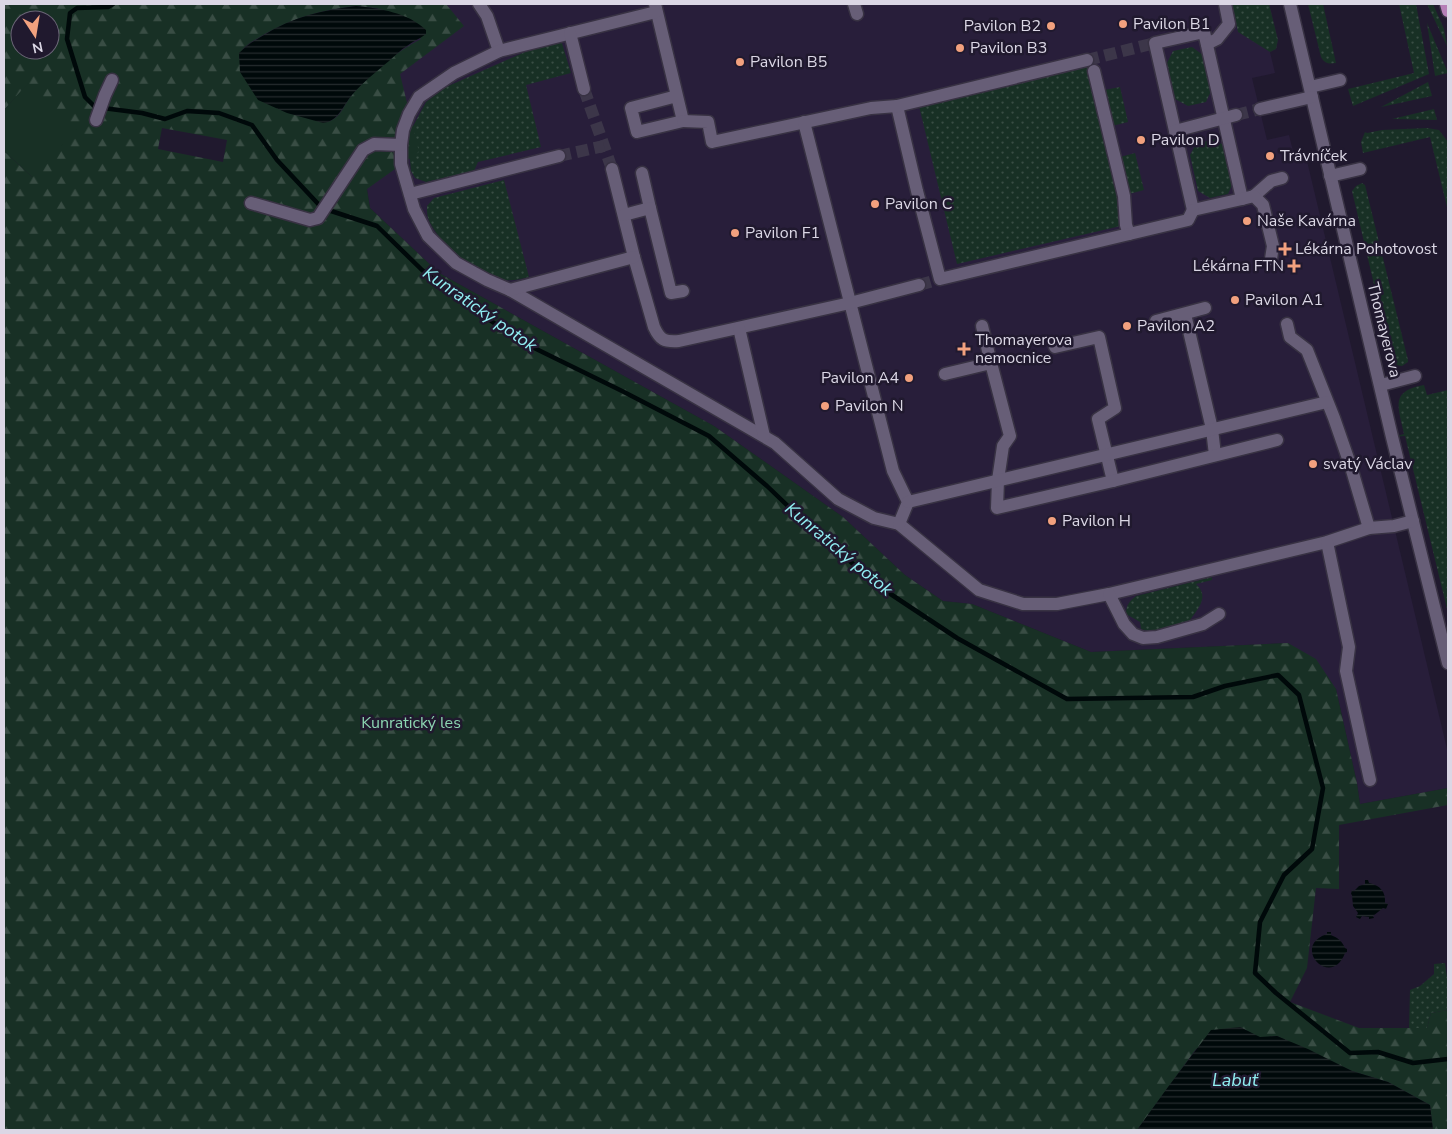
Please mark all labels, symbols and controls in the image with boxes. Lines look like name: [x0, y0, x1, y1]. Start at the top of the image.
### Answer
north arrow: [10, 10, 60, 60]
place label: Pavilon B1: [1133, 13, 1210, 35]
place label: Pavilon B2: [964, 15, 1041, 37]
marker: Pavilon B1: [1117, 18, 1129, 30]
marker: Pavilon B2: [1045, 20, 1057, 32]
text: N: [30, 37, 45, 58]
place label: Pavilon B3: [970, 37, 1047, 59]
marker: Pavilon B3: [954, 42, 966, 54]
place label: Pavilon B5: [750, 51, 827, 73]
marker: Pavilon B5: [734, 56, 746, 68]
place label: Pavilon D: [1151, 129, 1220, 151]
marker: Pavilon D: [1135, 134, 1147, 146]
place label: Trávníček: [1280, 145, 1348, 167]
marker: Trávníček: [1264, 150, 1276, 162]
place label: Pavilon C: [885, 193, 953, 215]
marker: Pavilon C: [869, 198, 881, 210]
place label: Naše Kavárna: [1257, 210, 1356, 232]
marker: Naše Kavárna: [1241, 215, 1253, 227]
place label: Pavilon F1: [745, 222, 820, 244]
marker: Pavilon F1: [729, 227, 741, 239]
place label: Lékárna Pohotovost: [1295, 238, 1437, 260]
marker: Lékárna Pohotovost: [1279, 243, 1291, 255]
place label: Lékárna FTN: [1193, 255, 1284, 277]
marker: Lékárna FTN: [1288, 260, 1300, 272]
water label: Kunratický potok: [418, 261, 543, 358]
street label: Thomayerova: [1362, 280, 1406, 380]
place label: Pavilon A1: [1245, 289, 1323, 311]
marker: Pavilon A1: [1229, 294, 1241, 306]
place label: Pavilon A2: [1137, 315, 1215, 337]
marker: Pavilon A2: [1121, 320, 1133, 332]
place label: Thomayerova nemocnice: [975, 329, 1072, 369]
marker: Thomayerova nemocnice: [957, 342, 971, 356]
place label: Pavilon A4: [821, 367, 899, 389]
marker: Pavilon A4: [903, 372, 915, 384]
place label: Pavilon N: [835, 395, 904, 417]
marker: Pavilon N: [819, 400, 831, 412]
place label: svatý Václav: [1323, 453, 1413, 475]
marker: svatý Václav: [1307, 458, 1319, 470]
water label: Kunratický potok: [780, 497, 899, 602]
place label: Pavilon H: [1062, 510, 1131, 532]
marker: Pavilon H: [1046, 515, 1058, 527]
park label: Kunratický les: [361, 712, 461, 734]
water label: Labuť: [1212, 1068, 1259, 1092]

